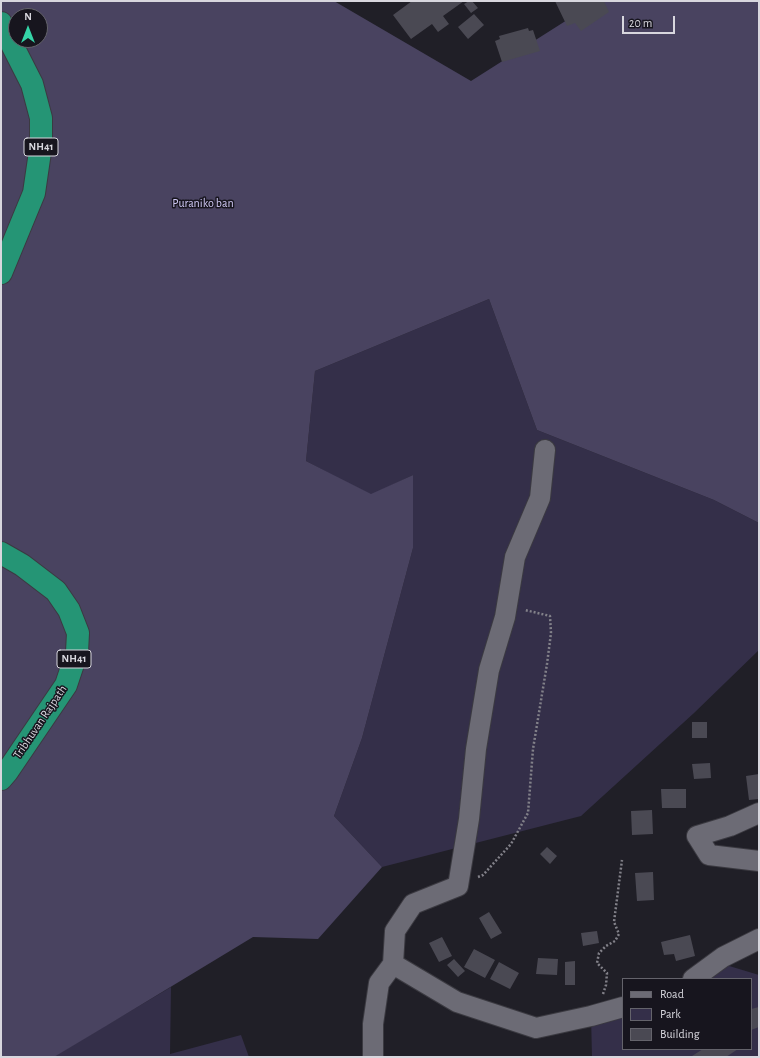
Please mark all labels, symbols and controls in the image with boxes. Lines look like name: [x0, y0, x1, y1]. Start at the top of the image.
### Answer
north arrow: [8, 8, 48, 48]
scale bar: [624, 8, 677, 34]
text: N: [24, 11, 32, 22]
text: 20 m: [629, 17, 652, 29]
road number: NH41: [24, 138, 58, 156]
park label: Puraniko ban: [172, 196, 234, 210]
road number: NH41: [57, 650, 91, 668]
street label: Tribhuvan Rajpath: [10, 682, 70, 762]
legend: [622, 978, 752, 1050]
text: Road: [660, 988, 684, 1000]
text: Park: [660, 1008, 681, 1020]
text: Building: [660, 1028, 700, 1040]

